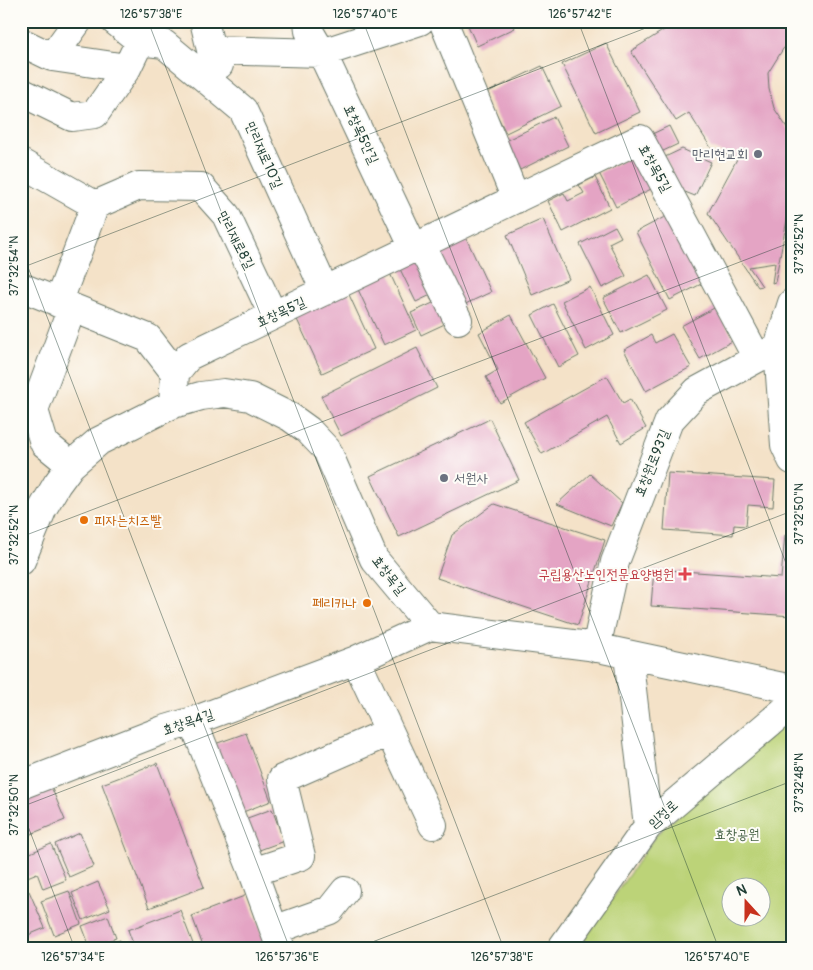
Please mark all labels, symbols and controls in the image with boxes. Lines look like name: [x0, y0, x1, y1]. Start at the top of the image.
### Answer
text: 126°57'38"E: [120, 7, 182, 22]
text: 126°57'40"E: [332, 7, 398, 22]
text: 126°57'42"E: [548, 7, 612, 22]
street label: 효창목5안길: [340, 101, 383, 167]
street label: 만리재로10길: [242, 119, 287, 192]
street label: 효창목5길: [635, 141, 676, 196]
place label: 만리현교회: [692, 146, 748, 163]
marker: 만리현교회: [752, 148, 764, 160]
street label: 만리재로8길: [214, 208, 259, 273]
text: 37°32'52"N: [792, 214, 807, 274]
text: 37°32'54"N: [7, 236, 22, 296]
street label: 효창목5길: [254, 293, 309, 331]
street label: 효창원로93길: [631, 426, 674, 499]
place label: 서원사: [454, 470, 489, 487]
marker: 서원사: [438, 472, 450, 484]
text: 37°32'50"N: [792, 483, 807, 545]
text: 37°32'52"N: [7, 505, 22, 565]
place label: 피자는치즈빨: [94, 512, 162, 529]
marker: 피자는치즈빨: [78, 514, 90, 526]
street label: 효창목길: [368, 552, 410, 599]
place label: 구립용산노인전문요양병원: [539, 566, 674, 583]
marker: 구립용산노인전문요양병원: [678, 567, 692, 581]
place label: 페리카나: [312, 595, 357, 612]
marker: 페리카나: [361, 597, 373, 609]
street label: 효창목4길: [160, 705, 217, 739]
text: 37°32'48"N: [792, 753, 807, 813]
text: 37°32'50"N: [7, 774, 22, 836]
street label: 임정로: [645, 796, 681, 832]
park label: 효창공원: [714, 826, 760, 843]
north arrow: [720, 878, 770, 928]
text: N: [734, 881, 749, 900]
text: 126°57'34"E: [41, 950, 105, 965]
text: 126°57'36"E: [255, 950, 319, 965]
text: 126°57'38"E: [471, 950, 533, 965]
text: 126°57'40"E: [684, 950, 750, 965]

